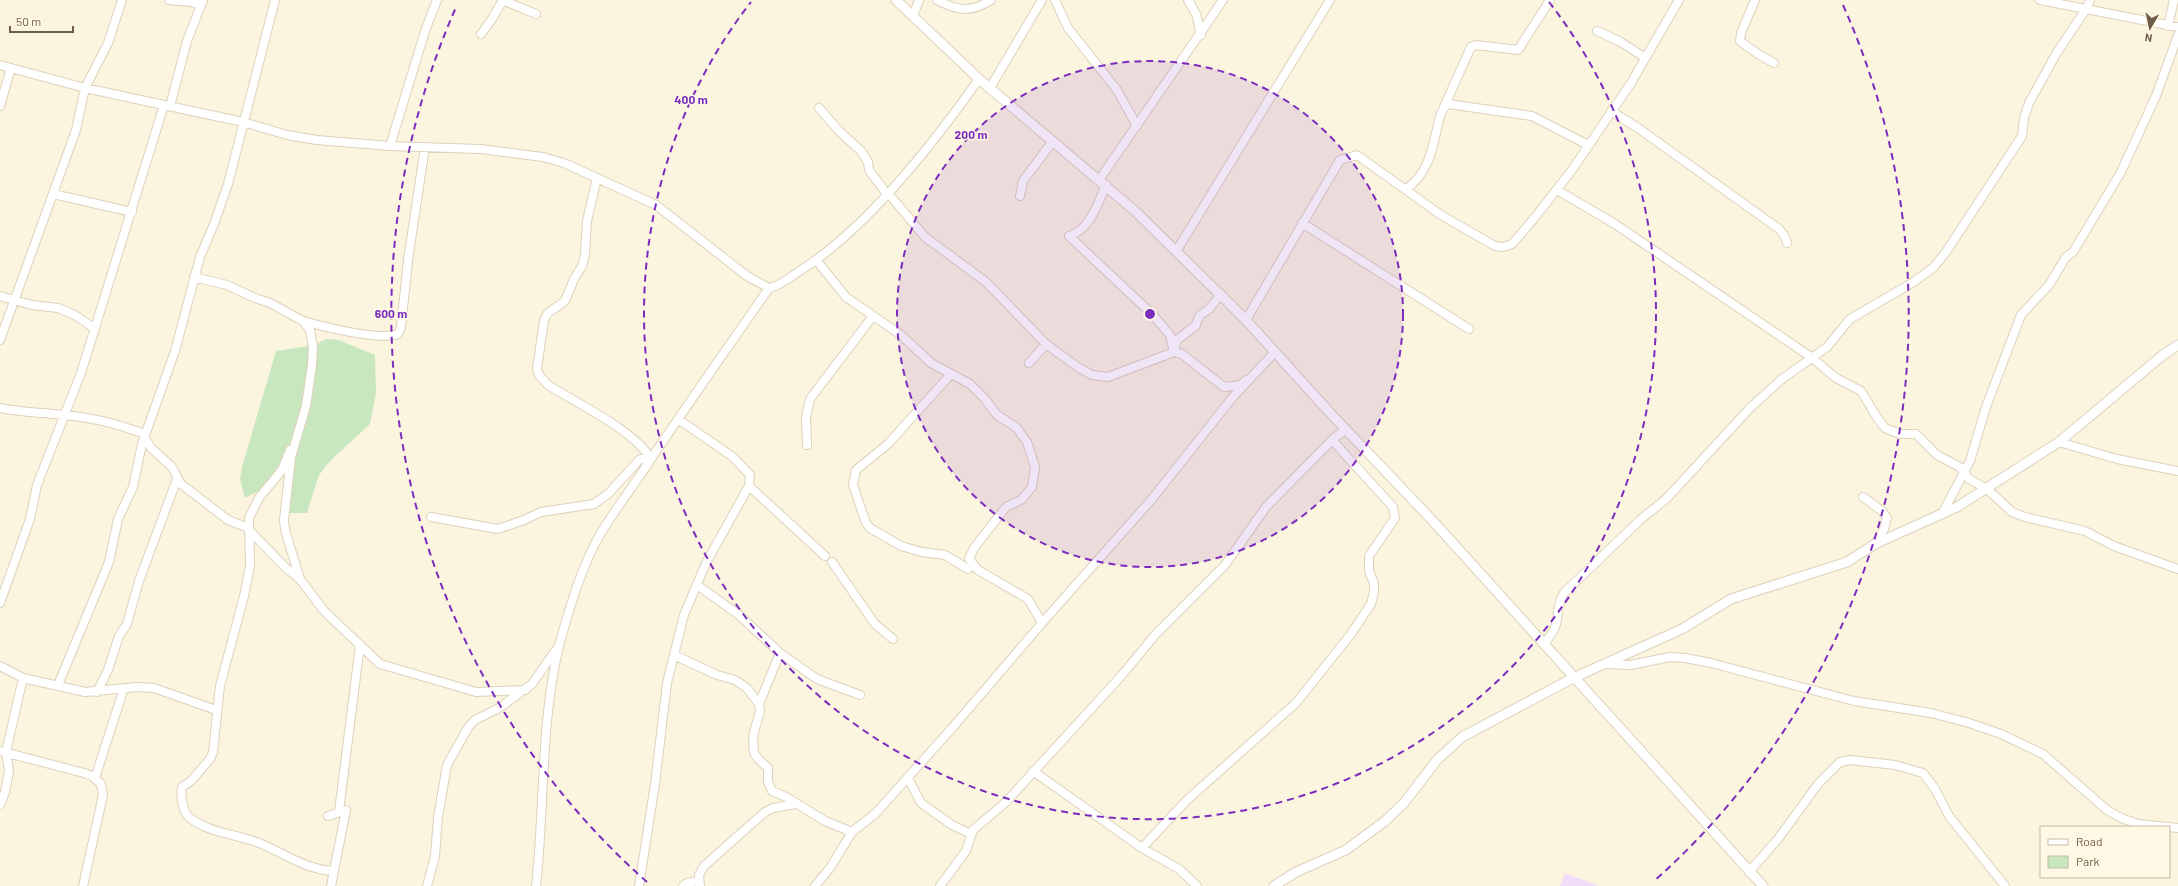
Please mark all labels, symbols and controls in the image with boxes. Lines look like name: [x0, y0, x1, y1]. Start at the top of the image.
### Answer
scale bar: [10, 8, 73, 34]
north arrow: [2130, 8, 2170, 48]
text: 50 m: [16, 14, 41, 28]
text: N: [2144, 31, 2153, 45]
text: 400 m: [674, 92, 708, 106]
text: 200 m: [955, 127, 987, 141]
text: 600 m: [375, 306, 407, 320]
centre of rings: [1143, 307, 1157, 321]
legend: [2040, 826, 2170, 878]
text: Road: [2076, 834, 2103, 848]
text: Park: [2076, 854, 2100, 868]

